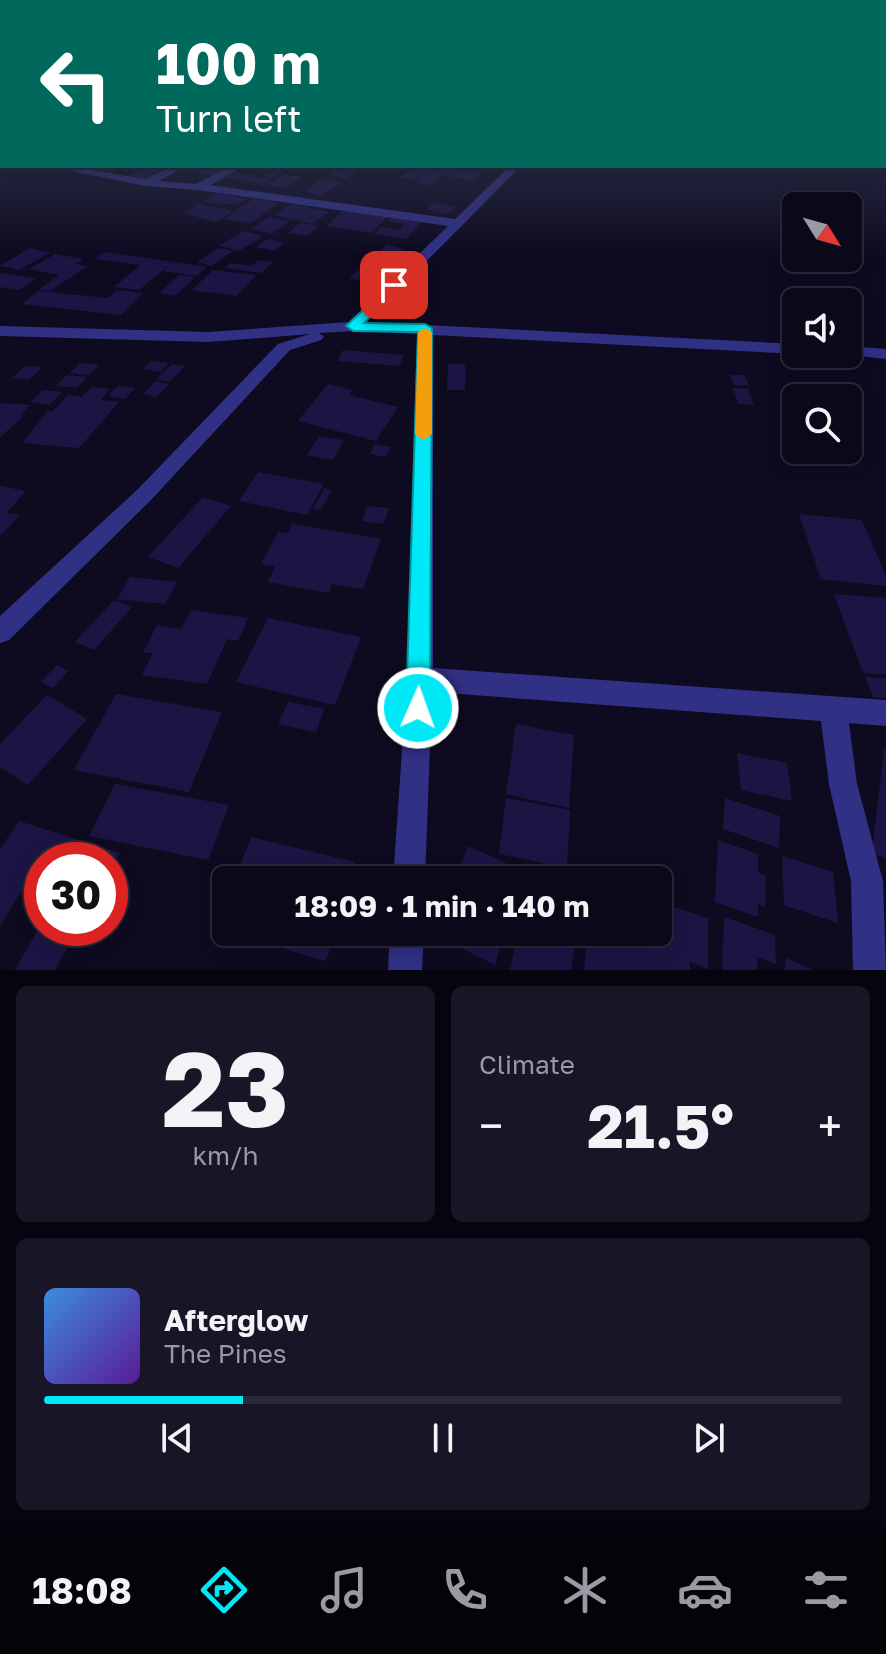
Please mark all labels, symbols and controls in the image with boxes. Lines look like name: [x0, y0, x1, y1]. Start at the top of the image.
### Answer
text: 100 m: [156, 29, 321, 96]
icon: left: [24, 32, 128, 136]
text: Turn left: [156, 97, 302, 140]
north arrow: [782, 192, 862, 272]
map controls: [782, 192, 862, 464]
pin: [360, 251, 428, 319]
icon: arrive: [372, 263, 416, 307]
button: sound: [782, 288, 862, 368]
button: search: [782, 384, 862, 464]
position arrow: [376, 666, 460, 750]
speed limit sign: 30: [24, 842, 128, 946]
text: 18:09 · 1 min · 140 m: [294, 888, 590, 924]
text: 23: [162, 1025, 289, 1150]
text: Climate: [479, 1049, 575, 1080]
text: 21.5°: [587, 1089, 734, 1161]
text: −: [479, 1099, 503, 1152]
text: +: [818, 1099, 842, 1152]
text: km/h: [192, 1140, 259, 1171]
text: Afterglow: [164, 1302, 308, 1338]
text: The Pines: [164, 1338, 287, 1369]
icon: previous: [155, 1416, 199, 1460]
icon: pause: [421, 1416, 465, 1460]
icon: next: [687, 1416, 731, 1460]
icon: directions: [196, 1562, 252, 1618]
icon: music: [316, 1562, 372, 1618]
icon: phone: [437, 1562, 493, 1618]
icon: climate: [557, 1562, 613, 1618]
icon: car: [677, 1562, 733, 1618]
icon: filters: [798, 1562, 854, 1618]
text: 18:08: [32, 1569, 132, 1612]

